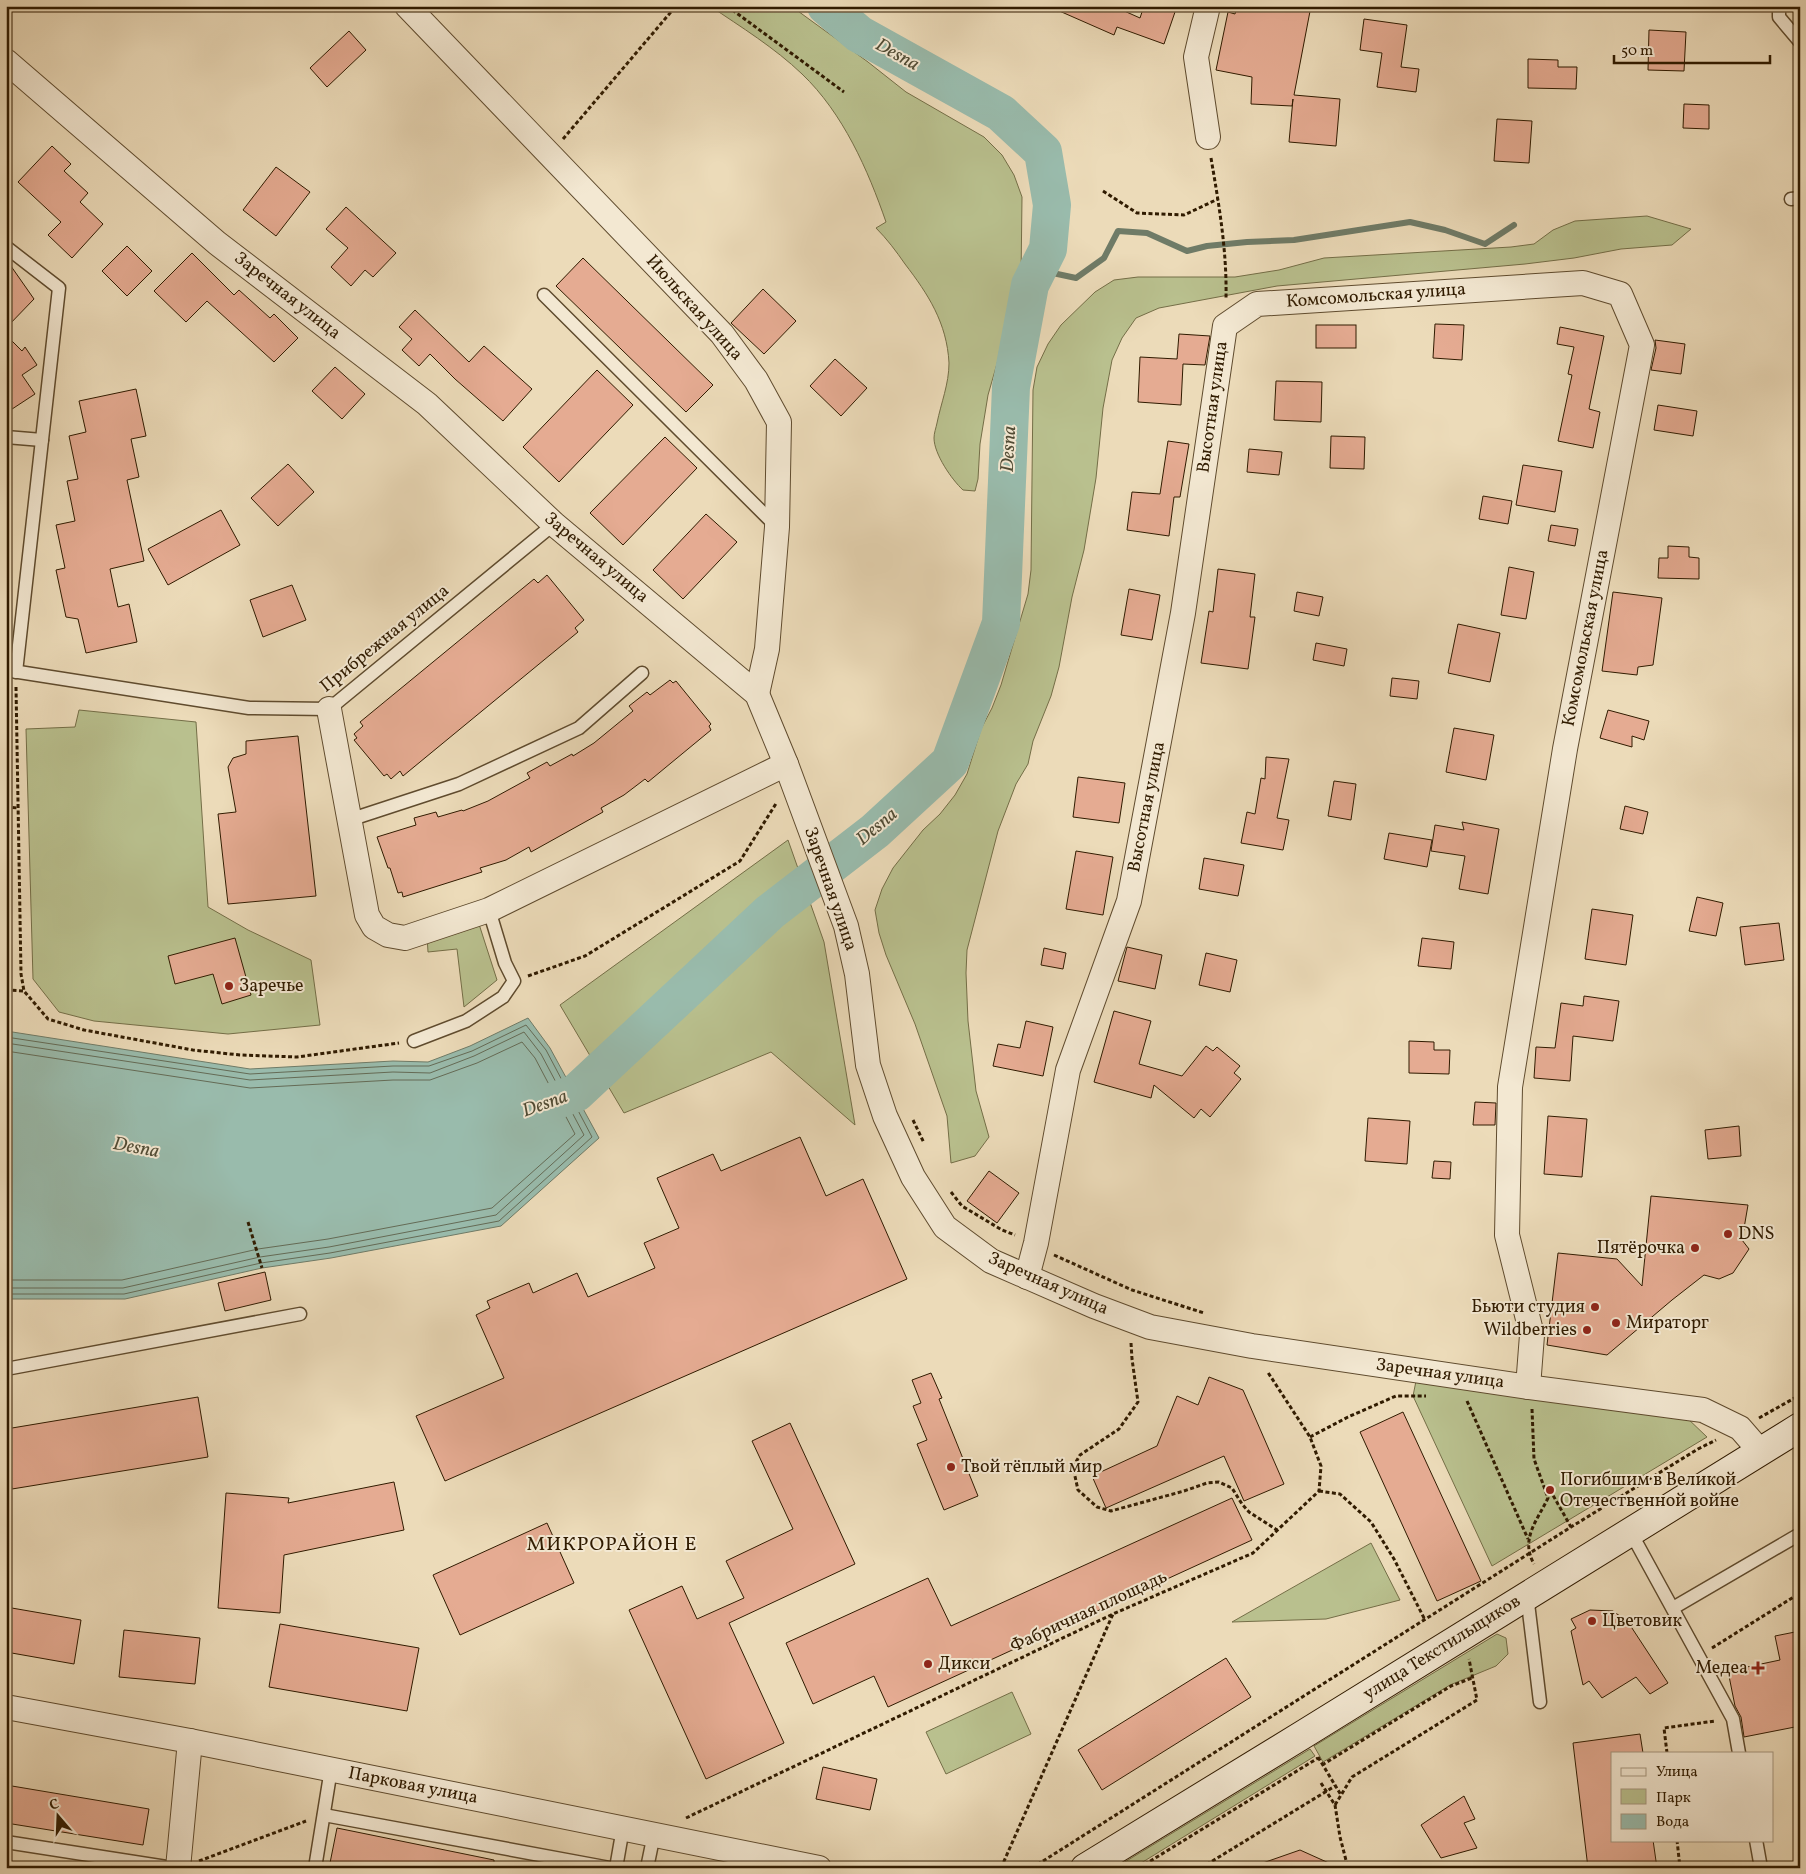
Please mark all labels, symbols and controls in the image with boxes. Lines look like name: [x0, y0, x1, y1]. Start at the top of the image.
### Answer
water label: Desna: [870, 32, 924, 78]
scale bar: [1614, 32, 1770, 64]
text: 50 m: [1621, 41, 1653, 62]
street label: Заречная улица: [228, 246, 346, 346]
street label: Июльская улица: [640, 250, 748, 367]
street label: Комсомольская улица: [1285, 277, 1467, 315]
street label: Высотная улица: [1191, 339, 1235, 475]
water label: Desna: [995, 425, 1023, 473]
street label: Заречная улица: [538, 507, 654, 609]
street label: Комсомольская улица: [1557, 547, 1615, 729]
street label: Прибрежная улица: [315, 579, 455, 699]
street label: Высотная улица: [1122, 739, 1172, 875]
water label: Desna: [851, 802, 903, 852]
street label: Заречная улица: [797, 824, 863, 954]
place label: Заречье: [239, 974, 303, 999]
marker: Заречье: [223, 980, 235, 992]
water label: Desna: [519, 1084, 571, 1124]
water label: Desna: [111, 1131, 161, 1165]
place label: DNS: [1738, 1222, 1774, 1247]
marker: DNS: [1722, 1228, 1734, 1240]
place label: Пятёрочка: [1597, 1236, 1685, 1261]
marker: Пятёрочка: [1689, 1242, 1701, 1254]
street label: Заречная улица: [984, 1246, 1112, 1322]
place label: Бьюти студия: [1471, 1295, 1585, 1320]
marker: Бьюти студия: [1589, 1301, 1601, 1313]
place label: Мираторг: [1626, 1311, 1709, 1336]
marker: Мираторг: [1610, 1317, 1622, 1329]
place label: Wildberries: [1483, 1318, 1577, 1343]
marker: Wildberries: [1581, 1324, 1593, 1336]
street label: Заречная улица: [1374, 1353, 1506, 1395]
place label: Твой тёплый мир: [961, 1455, 1102, 1480]
marker: Твой тёплый мир: [945, 1461, 957, 1473]
place label: Погибшим в Великой Отечественной войне: [1560, 1468, 1739, 1514]
marker: Погибшим в Великой Отечественной войне: [1544, 1484, 1556, 1496]
district label: МИКРОРАЙОН Е: [527, 1531, 697, 1559]
street label: Фабричная площадь: [1006, 1565, 1172, 1659]
street label: улица Текстильщиков: [1358, 1589, 1526, 1707]
place label: Цветовик: [1602, 1609, 1682, 1634]
marker: Цветовик: [1586, 1615, 1598, 1627]
place label: Дикси: [938, 1652, 990, 1677]
place label: Медеа: [1695, 1656, 1748, 1681]
marker: Дикси: [922, 1658, 934, 1670]
marker: Медеа: [1752, 1662, 1764, 1674]
legend: [1611, 1752, 1774, 1842]
street label: Парковая улица: [346, 1761, 480, 1811]
text: Улица: [1656, 1762, 1698, 1783]
text: Парк: [1656, 1788, 1691, 1809]
north arrow: [32, 1792, 82, 1842]
text: С: [47, 1795, 62, 1816]
text: Вода: [1656, 1812, 1689, 1833]

